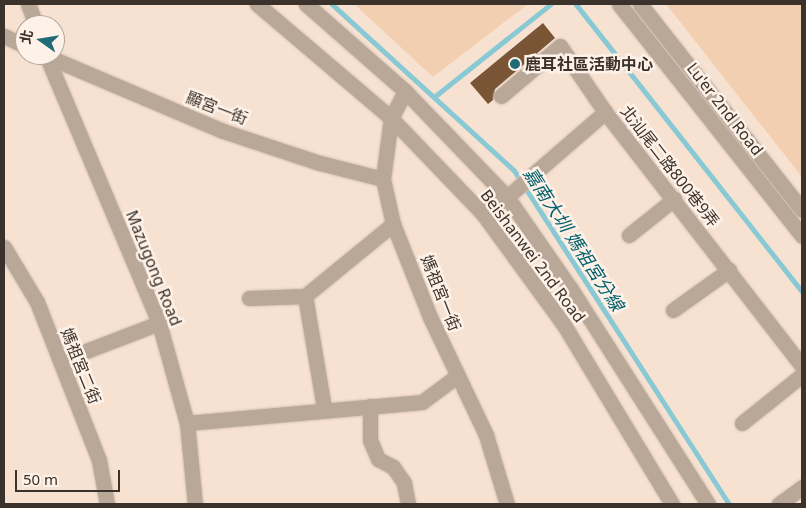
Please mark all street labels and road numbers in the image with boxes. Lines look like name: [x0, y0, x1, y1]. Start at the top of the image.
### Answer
street label: Lu'er 2nd Road: [683, 59, 767, 159]
street label: 顯宮一街: [184, 88, 250, 128]
street label: 北汕尾二路800巷9弄: [617, 102, 723, 230]
street label: Beishanwei 2nd Road: [477, 186, 589, 326]
street label: Mazugong Road: [122, 207, 186, 329]
street label: 媽祖宮一街: [417, 252, 465, 334]
street label: 媽祖宮二街: [57, 325, 105, 407]

